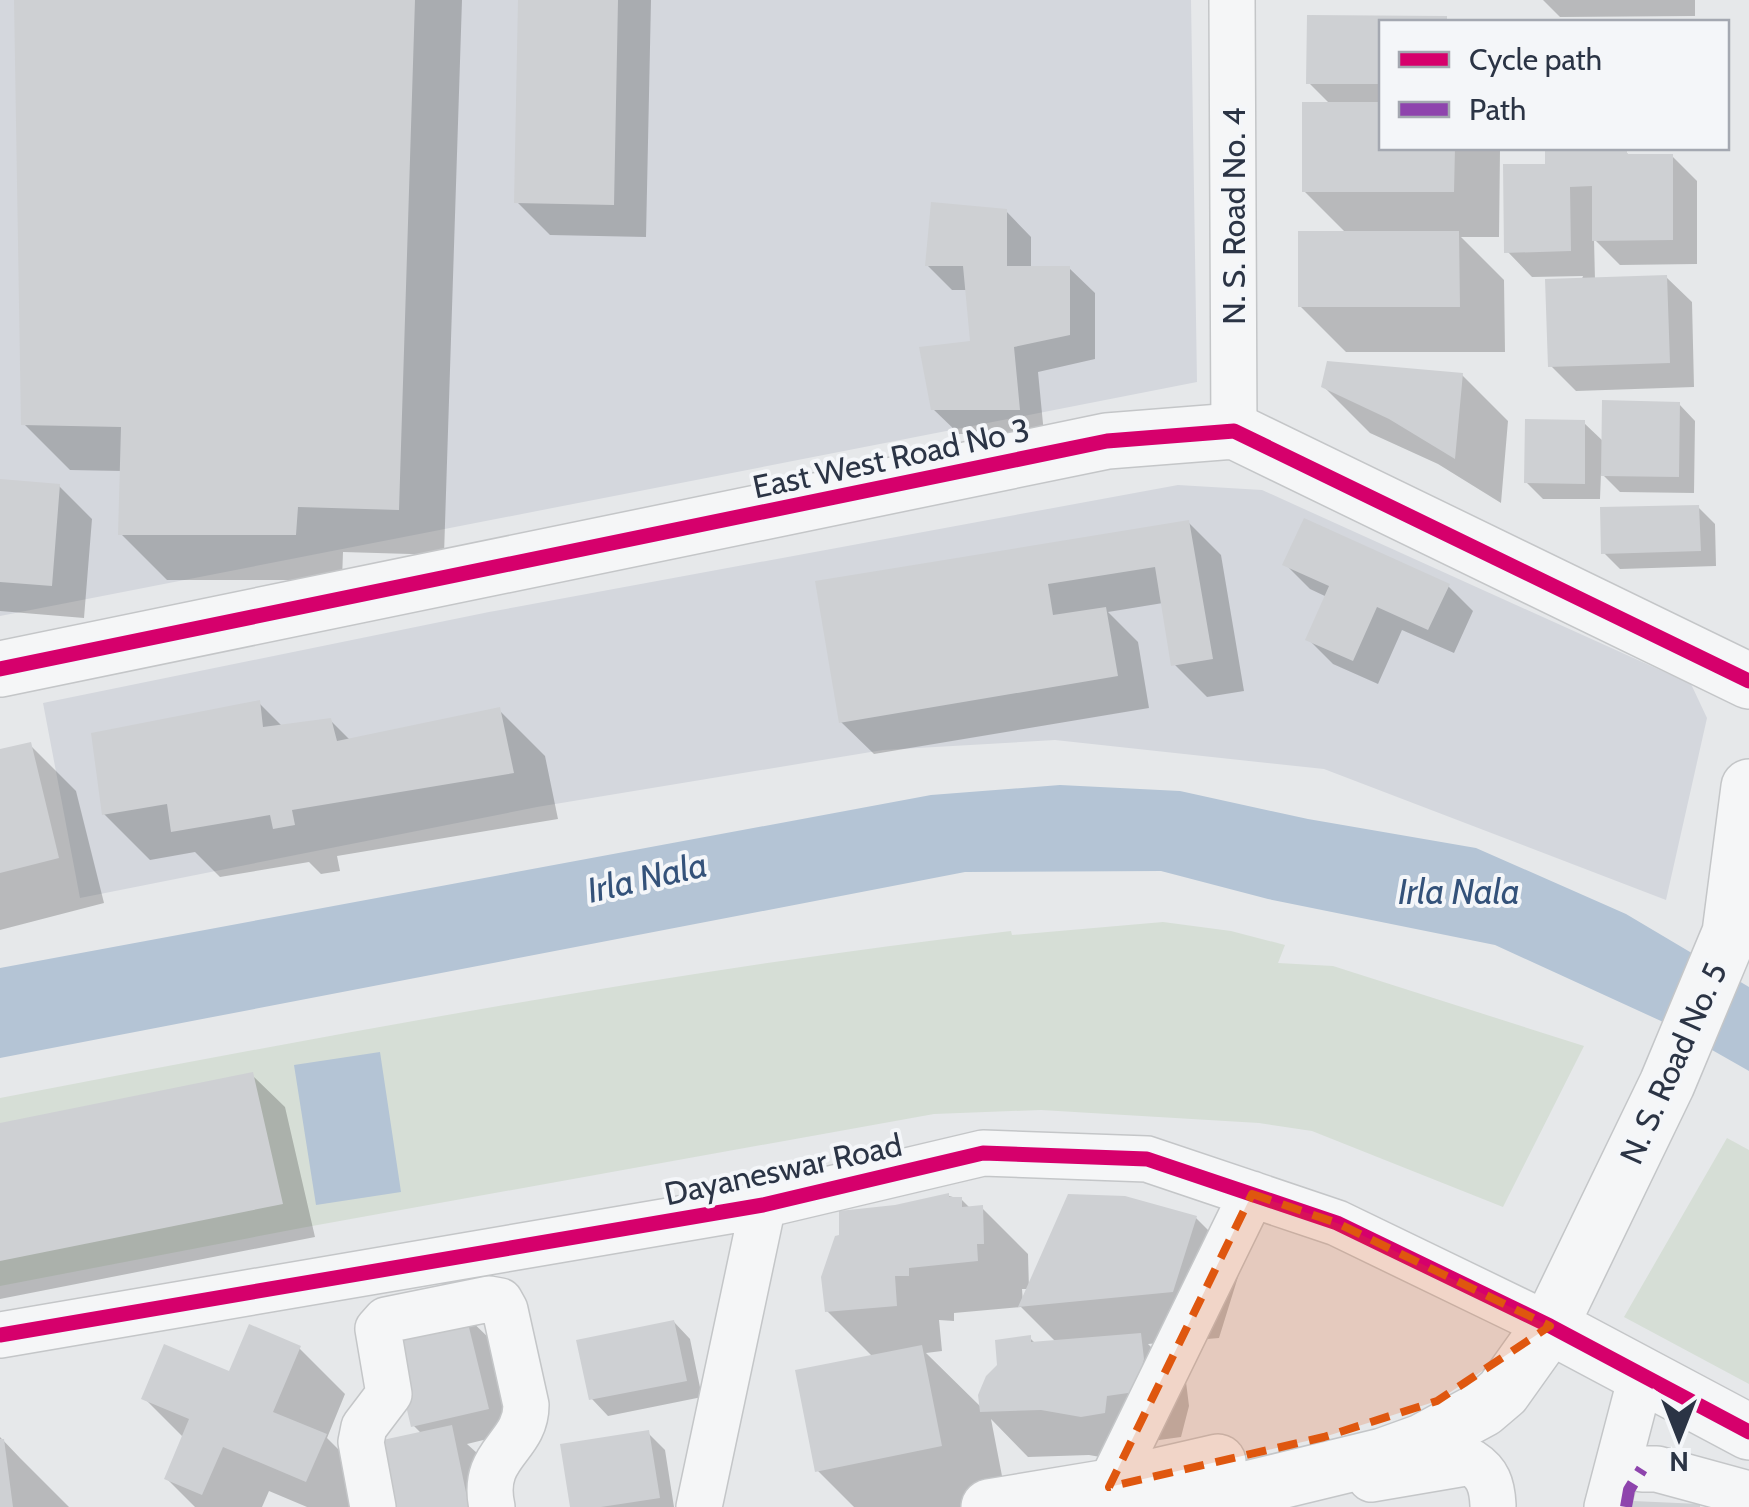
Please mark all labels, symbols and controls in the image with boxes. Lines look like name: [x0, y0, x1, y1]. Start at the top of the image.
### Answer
legend: [1379, 20, 1729, 150]
text: Cycle path: [1469, 41, 1602, 78]
text: Path: [1469, 91, 1526, 128]
street label: N. S. Road No. 4: [1214, 107, 1253, 325]
street label: East West Road No 3: [749, 410, 1033, 506]
water label: Irla Nala: [583, 842, 711, 912]
water label: Irla Nala: [1398, 870, 1520, 913]
street label: N. S. Road No. 5: [1611, 956, 1735, 1170]
street label: Dayaneswar Road: [661, 1125, 905, 1213]
north arrow: [1629, 1387, 1729, 1487]
text: N: [1669, 1445, 1689, 1479]

